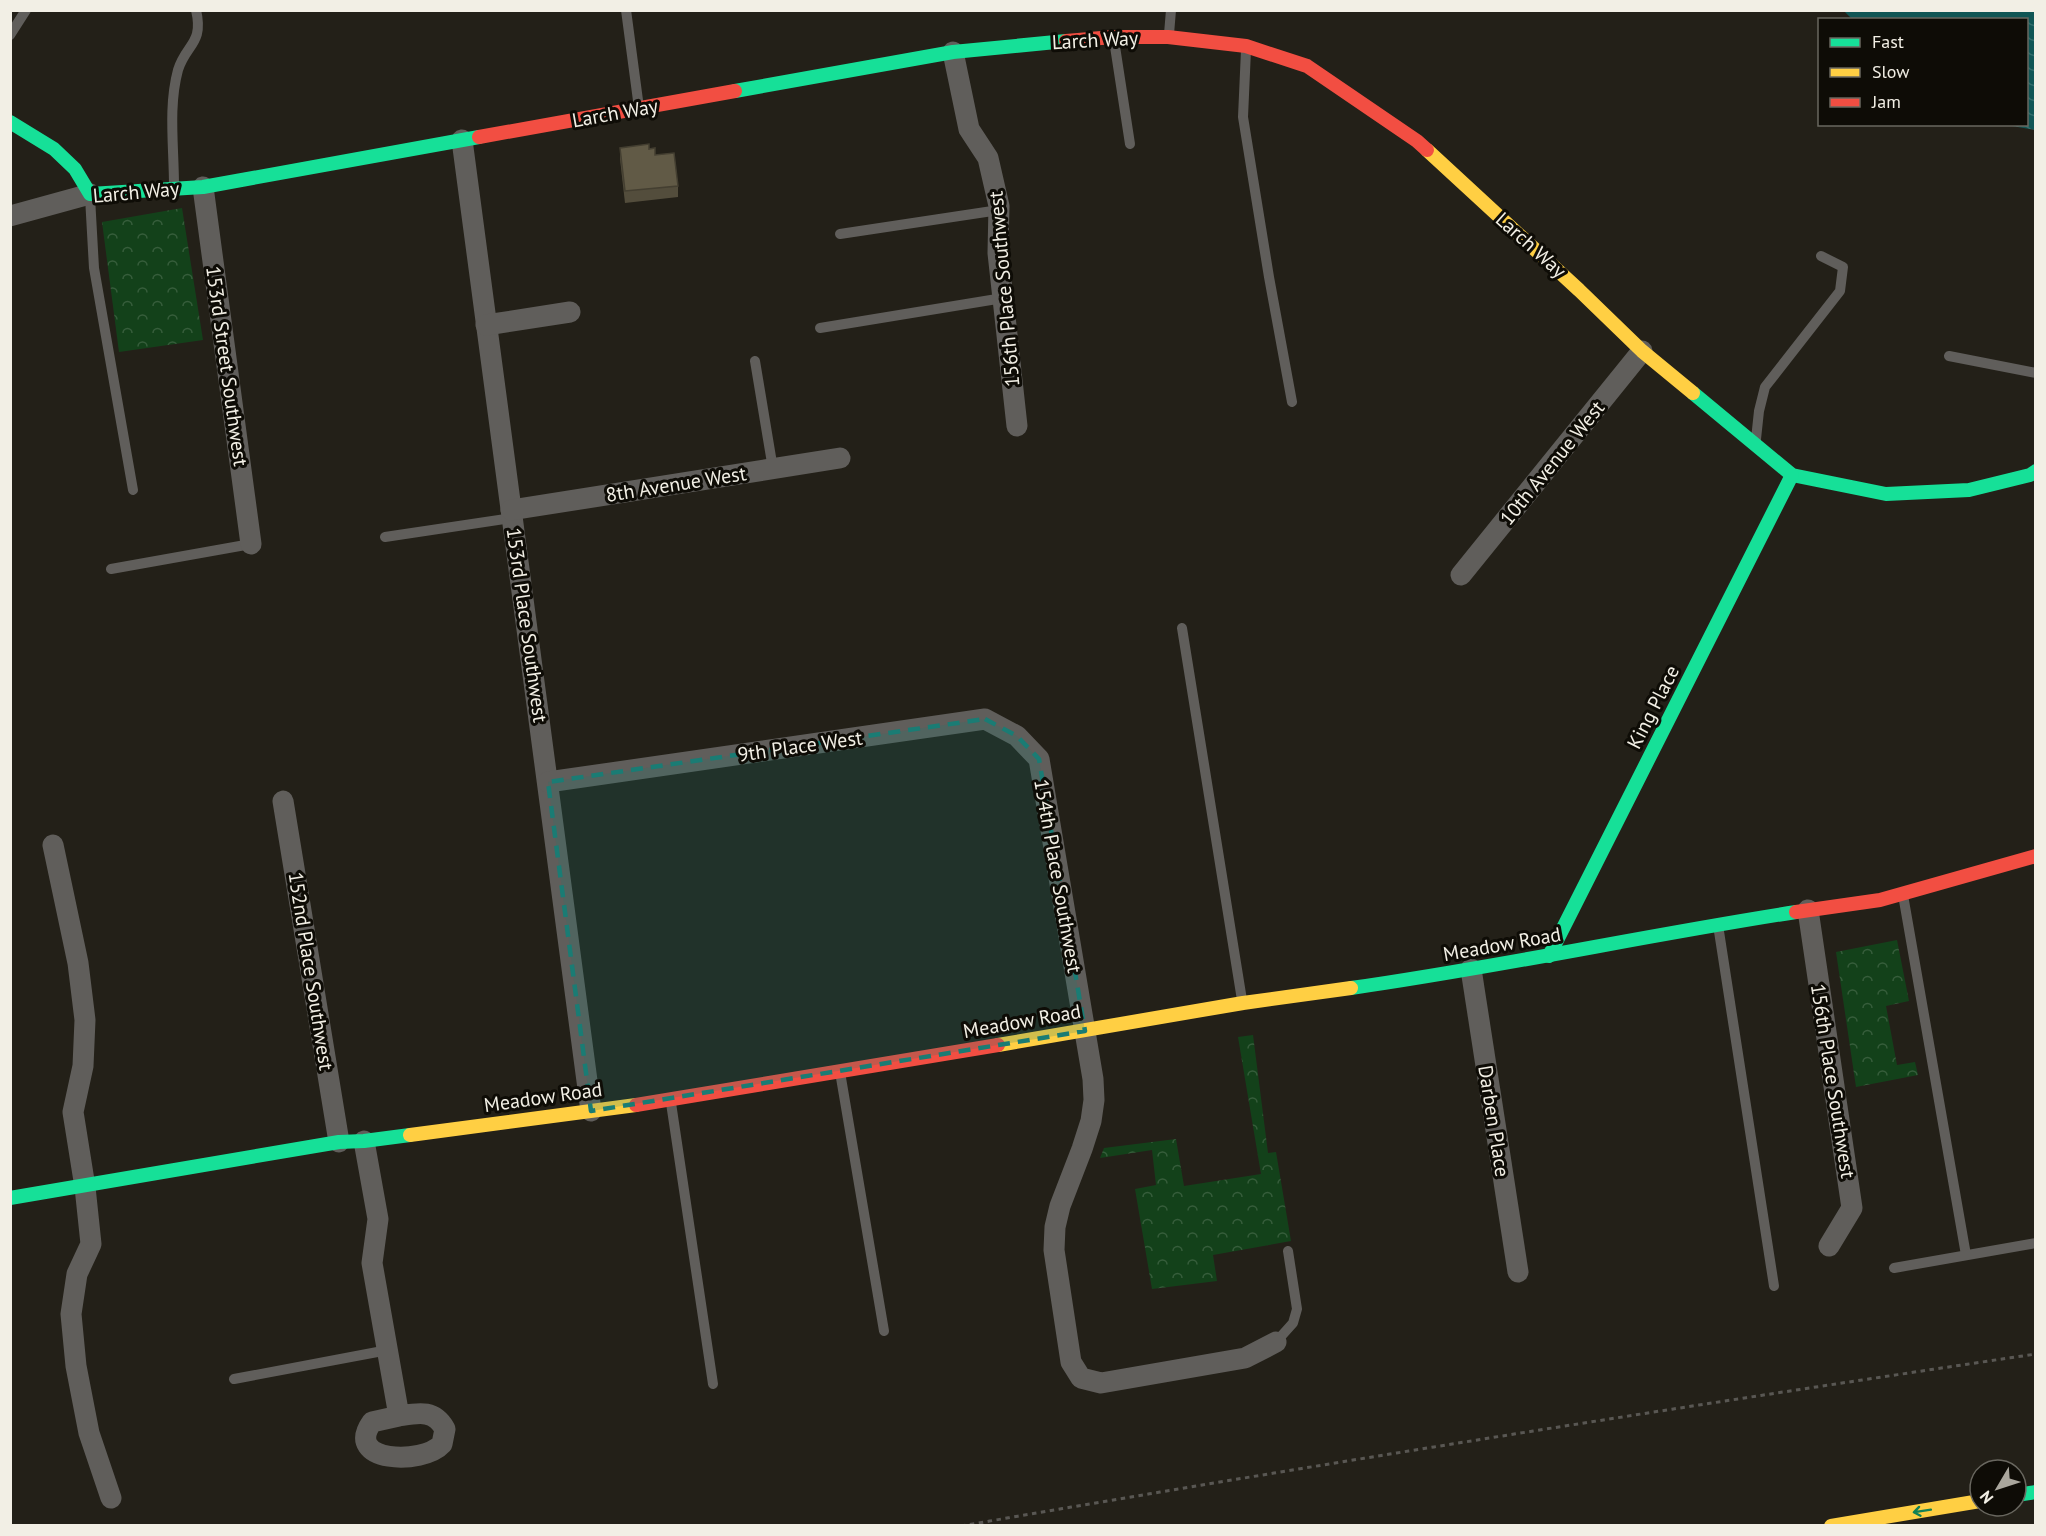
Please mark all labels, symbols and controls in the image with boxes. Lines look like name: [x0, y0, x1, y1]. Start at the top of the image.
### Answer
legend: [1818, 18, 2028, 126]
street label: Larch Way: [1051, 25, 1140, 55]
text: Fast: [1872, 30, 1904, 53]
text: Slow: [1872, 60, 1910, 83]
text: Jam: [1871, 90, 1901, 113]
street label: Larch Way: [570, 93, 661, 133]
street label: Larch Way: [92, 175, 181, 209]
street label: 156th Place Southwest: [982, 190, 1026, 388]
street label: Larch Way: [1490, 206, 1572, 284]
street label: 153rd Street Southwest: [200, 264, 254, 468]
street label: 10th Avenue West: [1494, 395, 1610, 531]
street label: 8th Avenue West: [604, 460, 748, 508]
street label: 153rd Place Southwest: [500, 526, 554, 724]
street label: King Place: [1621, 661, 1685, 753]
street label: 9th Place West: [736, 724, 864, 768]
street label: 154th Place Southwest: [1028, 777, 1088, 975]
street label: 152nd Place Southwest: [282, 870, 340, 1072]
street label: Meadow Road: [1441, 921, 1563, 967]
street label: 156th Place Southwest: [1805, 982, 1861, 1180]
street label: Meadow Road: [961, 998, 1083, 1044]
street label: Darben Place: [1472, 1063, 1516, 1179]
street label: Meadow Road: [482, 1076, 604, 1118]
north arrow: [1968, 1458, 2028, 1518]
text: N: [1975, 1487, 1997, 1508]
one-way arrow: [1913, 1505, 1933, 1516]

